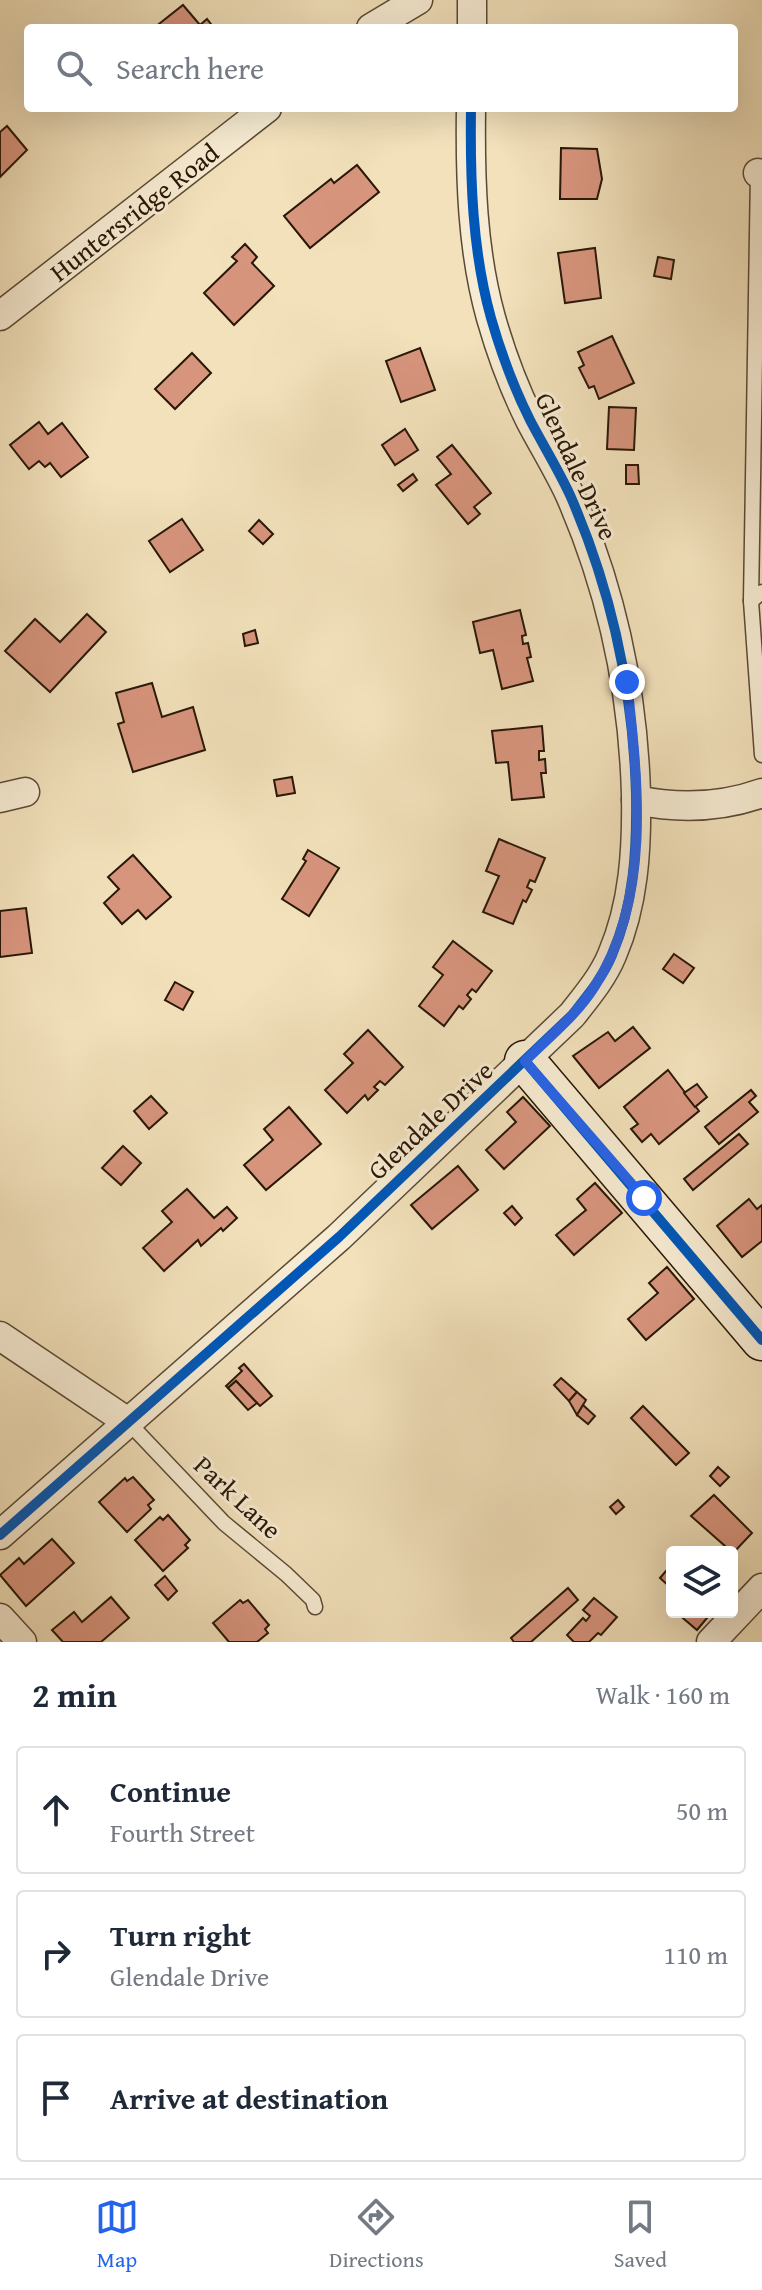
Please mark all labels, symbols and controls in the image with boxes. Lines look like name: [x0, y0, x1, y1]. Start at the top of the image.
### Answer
search box: [24, 24, 738, 112]
icon: search: [52, 46, 96, 90]
text: Search here: [116, 46, 264, 90]
street label: Huntersridge Road: [41, 133, 227, 291]
street label: Glendale Drive: [526, 386, 628, 546]
route end: [609, 664, 645, 700]
street label: Glendale Drive: [359, 1051, 501, 1189]
route start: [626, 1180, 662, 1216]
street label: Park Lane: [185, 1446, 291, 1548]
map controls: [666, 1546, 738, 1618]
button: layers: [666, 1546, 738, 1618]
text: 2 min: [32, 1670, 117, 1719]
text: Walk · 160 m: [596, 1675, 730, 1714]
text: Continue: [110, 1769, 231, 1813]
icon: ahead: [34, 1788, 78, 1832]
text: 50 m: [676, 1791, 728, 1830]
text: Fourth Street: [110, 1813, 255, 1852]
text: Turn right: [110, 1913, 251, 1957]
icon: right: [34, 1932, 78, 1976]
text: 110 m: [663, 1935, 728, 1974]
text: Glendale Drive: [110, 1957, 269, 1996]
icon: arrive: [34, 2076, 78, 2120]
text: Arrive at destination: [110, 2076, 388, 2120]
tab: Map: [95, 2195, 139, 2275]
tab: Directions: [329, 2195, 424, 2275]
tab: Saved: [614, 2195, 667, 2275]

